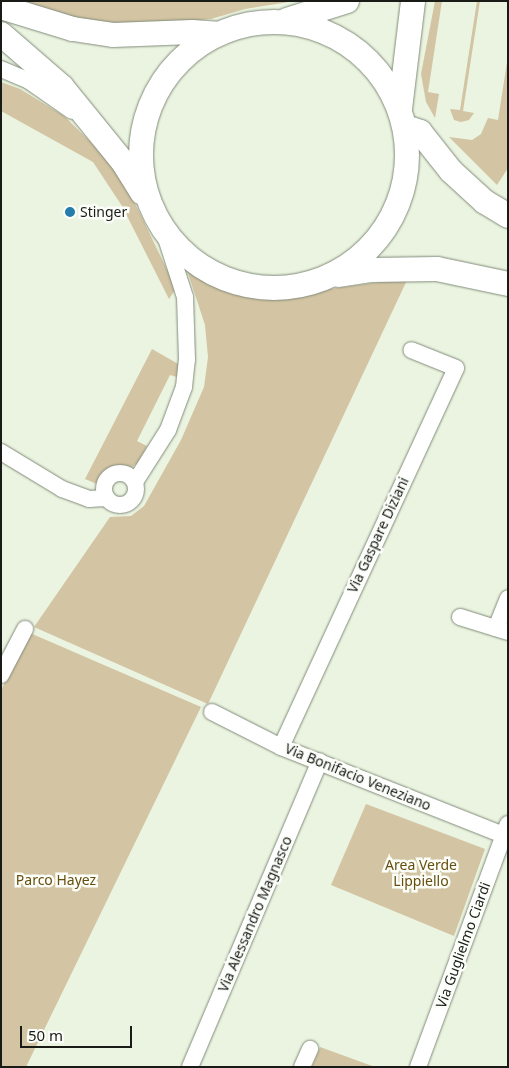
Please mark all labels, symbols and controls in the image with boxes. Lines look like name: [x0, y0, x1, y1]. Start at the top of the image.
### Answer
place label: Stinger: [80, 204, 127, 220]
marker: Stinger: [64, 206, 76, 218]
street label: Via Gaspare Diziani: [344, 474, 412, 596]
street label: Via Bonifacio Veneziano: [283, 740, 433, 814]
street label: Via Alessandro Magnasco: [215, 834, 295, 994]
park label: Area Verde Lippiello: [385, 857, 457, 890]
park label: Parco Hayez: [16, 872, 96, 888]
street label: Via Guglielmo Ciardi: [432, 880, 494, 1010]
scale bar: [22, 1016, 135, 1048]
text: 50 m: [28, 1025, 63, 1045]

